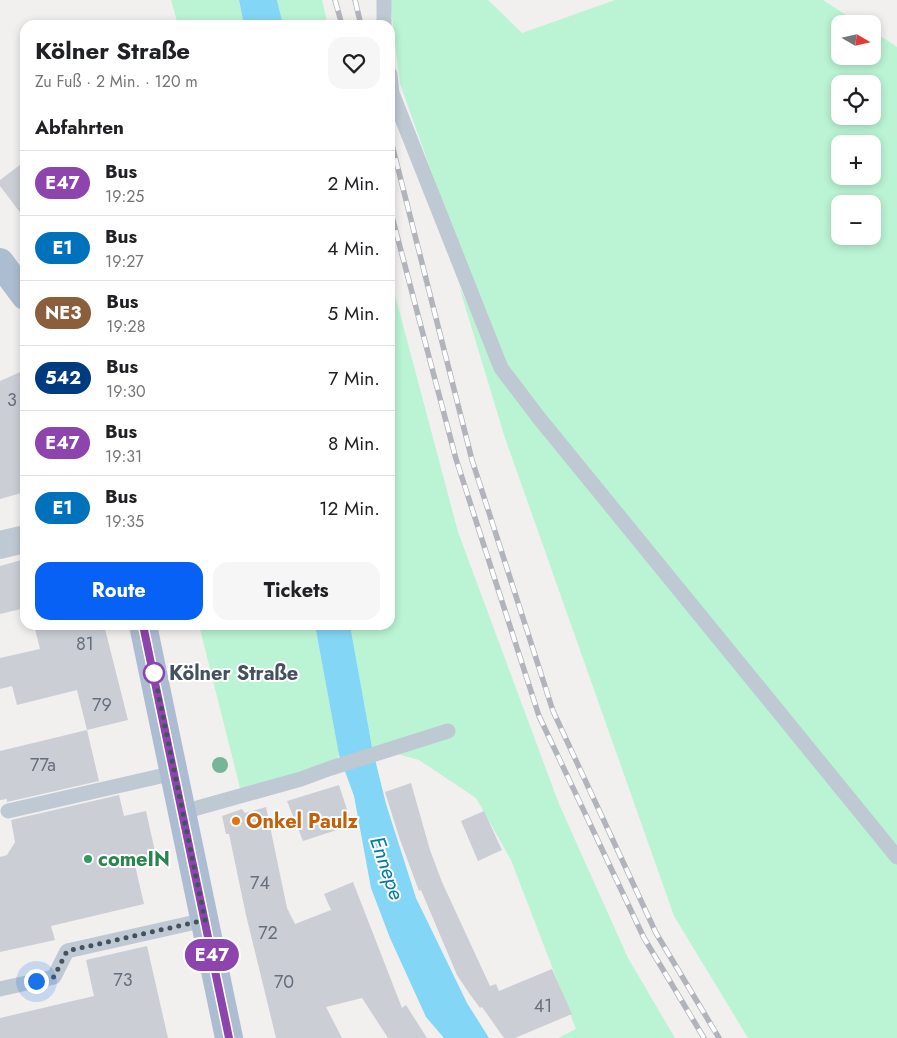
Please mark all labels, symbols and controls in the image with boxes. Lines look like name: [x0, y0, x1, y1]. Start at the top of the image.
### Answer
north arrow: [831, 15, 881, 65]
map controls: [831, 15, 881, 245]
text: Kölner Straße: [35, 33, 190, 68]
button: heart: [328, 37, 380, 89]
text: Zu Fuß · 2 Min. · 120 m: [35, 70, 198, 93]
button: locate: [831, 75, 881, 125]
text: Abfahrten: [35, 114, 124, 141]
button: +: [831, 135, 881, 185]
text: Bus: [105, 158, 137, 185]
text: E47: [45, 170, 80, 196]
text: 2 Min.: [327, 170, 380, 197]
text: 19:25: [105, 185, 144, 208]
button: −: [831, 195, 881, 245]
text: Bus: [105, 223, 137, 250]
text: E1: [52, 235, 73, 261]
text: 4 Min.: [327, 235, 380, 262]
text: 19:27: [105, 250, 144, 273]
text: Bus: [106, 288, 139, 315]
text: NE3: [45, 300, 81, 326]
text: 5 Min.: [328, 300, 380, 327]
text: 19:28: [106, 315, 145, 338]
text: Bus: [106, 353, 138, 380]
text: 542: [45, 365, 81, 391]
text: 7 Min.: [328, 365, 380, 392]
text: 19:30: [106, 380, 146, 403]
house number: 3: [7, 387, 17, 413]
text: Bus: [105, 418, 137, 445]
text: E47: [45, 430, 80, 456]
text: 8 Min.: [328, 430, 380, 457]
text: 19:31: [105, 445, 142, 468]
text: Bus: [105, 483, 137, 510]
text: E1: [52, 495, 73, 521]
text: 12 Min.: [319, 495, 380, 522]
text: 19:35: [105, 510, 144, 533]
button: Route: [35, 562, 203, 620]
button: Tickets: [213, 562, 380, 620]
house number: 81: [76, 631, 94, 657]
place label: Kölner Straße: [169, 659, 298, 688]
marker: Kölner Straße: [143, 662, 165, 684]
house number: 79: [92, 692, 112, 718]
house number: 77a: [30, 752, 56, 778]
place label: Onkel Paulz: [246, 807, 359, 836]
marker: Onkel Paulz: [230, 815, 242, 827]
water label: Ennepe: [362, 832, 412, 904]
place label: comeIN: [98, 845, 170, 874]
marker: comeIN: [82, 853, 94, 865]
house number: 74: [250, 870, 270, 896]
house number: 72: [258, 920, 278, 946]
line badge: E47: [183, 939, 241, 971]
text: E47: [195, 942, 229, 968]
house number: 73: [113, 967, 133, 993]
your location: [24, 969, 49, 994]
house number: 70: [274, 969, 294, 995]
house number: 41: [534, 993, 552, 1019]

